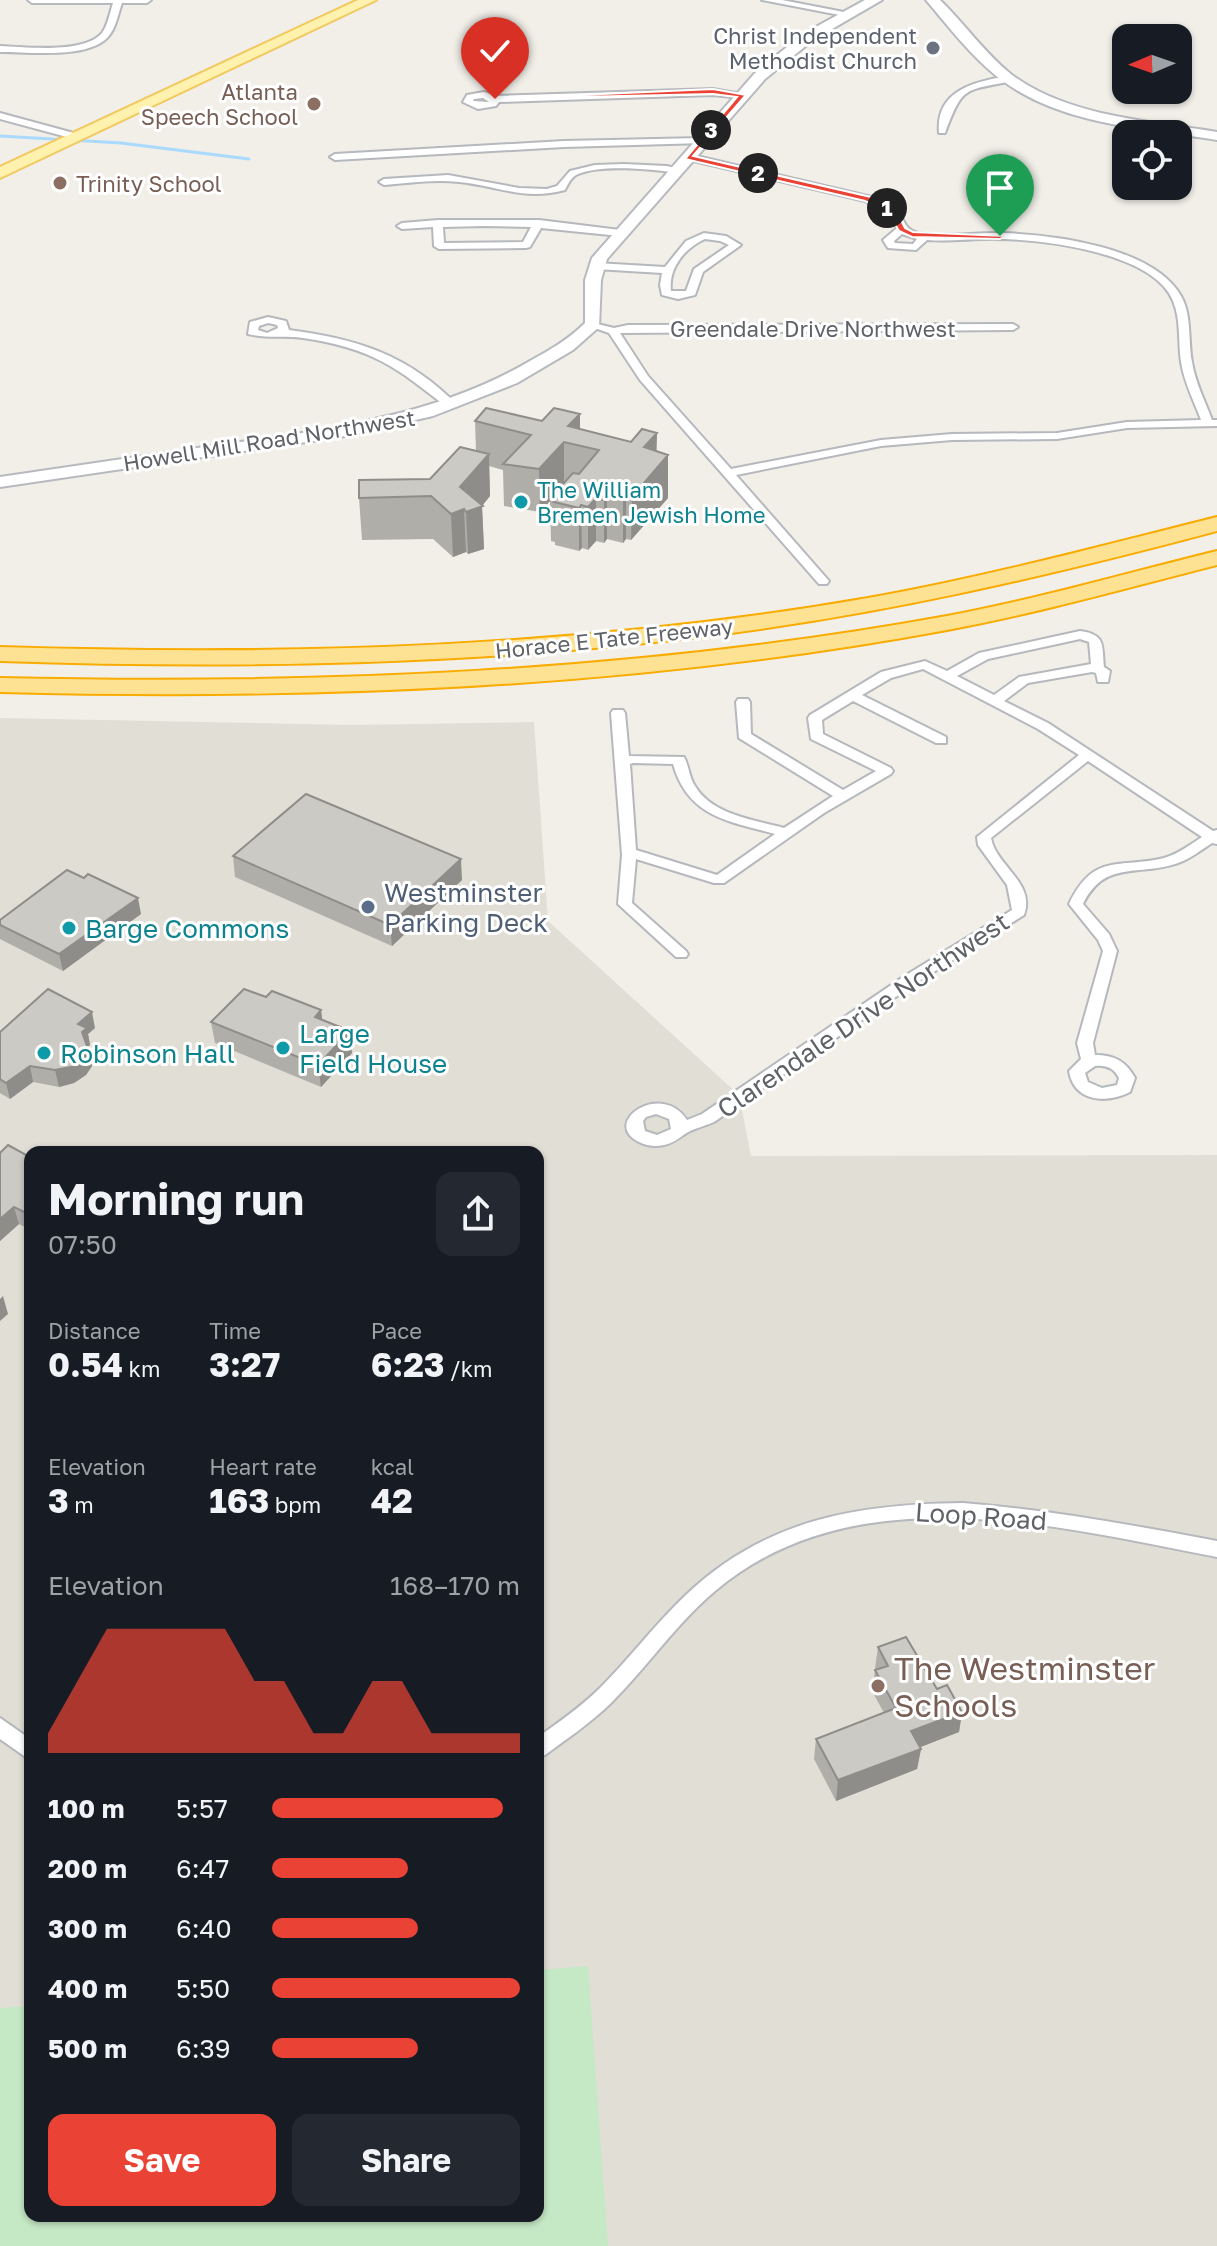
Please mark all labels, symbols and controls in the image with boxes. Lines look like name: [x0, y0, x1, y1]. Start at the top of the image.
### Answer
pin: [461, 17, 529, 99]
place label: Christ Independent Methodist Church: [713, 22, 917, 74]
north arrow: [1112, 24, 1192, 104]
map controls: [1112, 24, 1192, 200]
icon: check: [473, 29, 517, 73]
marker: Christ Independent Methodist Church: [924, 39, 942, 57]
place label: Atlanta Speech School: [141, 78, 298, 130]
marker: Atlanta Speech School: [305, 95, 323, 113]
pin: 3: [691, 110, 731, 150]
text: 3: [704, 116, 718, 143]
button: locate: [1112, 120, 1192, 200]
pin: 2: [738, 153, 778, 193]
pin: [966, 154, 1034, 236]
text: 2: [751, 159, 765, 186]
icon: arrive: [978, 166, 1022, 210]
place label: Trinity School: [76, 170, 222, 197]
marker: Trinity School: [51, 174, 69, 192]
pin: 1: [867, 188, 907, 228]
text: 1: [881, 194, 893, 221]
street label: Greendale Drive Northwest: [670, 315, 956, 342]
street label: Howell Mill Road Northwest: [121, 404, 417, 476]
place label: The William Bremen Jewish Home: [537, 476, 765, 528]
marker: The William Bremen Jewish Home: [512, 493, 530, 511]
street label: Horace E Tate Freeway: [494, 612, 734, 664]
place label: Westminster Parking Deck: [384, 877, 548, 938]
marker: Westminster Parking Deck: [359, 898, 377, 916]
street label: Clarendale Drive Northwest: [711, 906, 1015, 1124]
place label: Barge Commons: [85, 913, 289, 944]
marker: Barge Commons: [60, 919, 78, 937]
place label: Large Field House: [299, 1018, 447, 1079]
place label: Robinson Hall: [60, 1038, 235, 1069]
marker: Large Field House: [274, 1039, 292, 1057]
marker: Robinson Hall: [35, 1044, 53, 1062]
text: Morning run: [48, 1172, 304, 1225]
button: share: [436, 1172, 520, 1256]
text: 07:50: [48, 1229, 117, 1260]
text: Distance: [48, 1317, 140, 1344]
text: Time: [209, 1317, 261, 1344]
text: Pace: [371, 1317, 422, 1344]
text: 0.54: [48, 1344, 123, 1384]
text: 3:27: [209, 1344, 280, 1384]
text: 6:23: [371, 1344, 445, 1384]
text: km: [123, 1355, 160, 1382]
text: /km: [445, 1355, 493, 1382]
text: Elevation: [48, 1453, 146, 1480]
text: Heart rate: [209, 1453, 317, 1480]
text: kcal: [371, 1453, 414, 1480]
text: 3: [48, 1480, 69, 1520]
text: 163: [209, 1480, 269, 1520]
text: 42: [371, 1480, 413, 1520]
text: m: [69, 1491, 94, 1518]
text: bpm: [269, 1491, 321, 1518]
street label: Loop Road: [914, 1496, 1048, 1536]
text: Elevation: [48, 1570, 164, 1601]
text: 168–170 m: [390, 1570, 520, 1601]
place label: The Westminster Schools: [894, 1649, 1155, 1724]
marker: The Westminster Schools: [869, 1677, 887, 1695]
text: 100 m: [48, 1793, 124, 1824]
text: 5:57: [176, 1793, 228, 1824]
text: 200 m: [48, 1853, 127, 1884]
text: 6:47: [176, 1853, 229, 1884]
text: 300 m: [48, 1913, 127, 1944]
text: 6:40: [176, 1913, 232, 1944]
text: 400 m: [48, 1973, 127, 2004]
text: 5:50: [176, 1973, 230, 2004]
text: 500 m: [48, 2033, 127, 2064]
text: 6:39: [176, 2033, 230, 2064]
button: Save: [48, 2114, 276, 2206]
button: Share: [292, 2114, 520, 2206]

